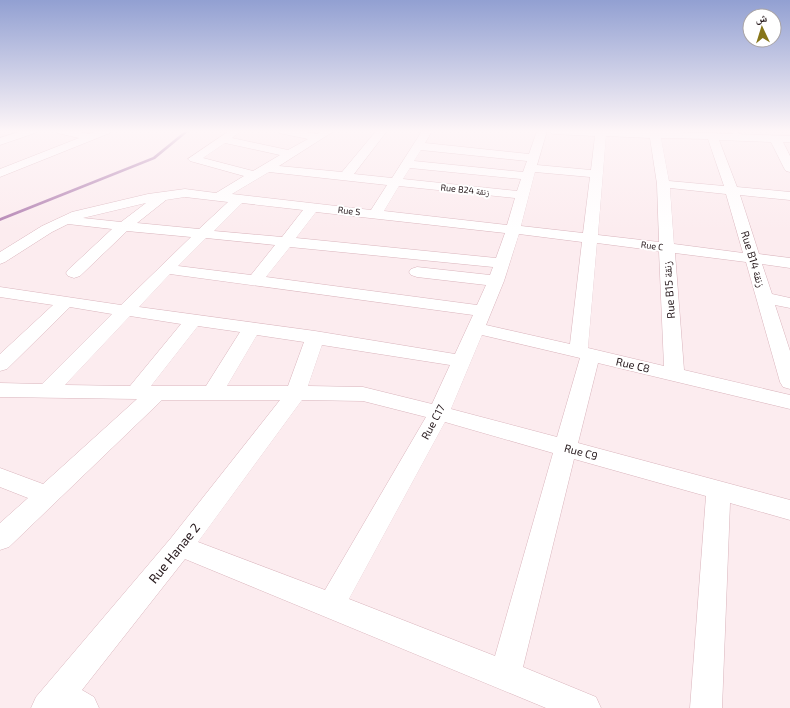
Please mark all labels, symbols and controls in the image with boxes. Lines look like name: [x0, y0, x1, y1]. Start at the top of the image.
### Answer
north arrow: [742, 8, 782, 48]
text: ش: [755, 11, 768, 26]
street label: Rue B24 زنقة: [440, 181, 491, 198]
street label: Rue S: [337, 204, 361, 217]
street label: Rue B14 زنقة: [739, 229, 768, 289]
street label: Rue C: [640, 239, 664, 252]
street label: Rue B15 زنقة: [660, 261, 677, 319]
street label: Rue C8: [615, 354, 651, 375]
street label: Rue C17: [418, 402, 447, 441]
street label: Rue C9: [563, 441, 599, 462]
street label: Rue Hanae 2: [145, 520, 203, 586]

